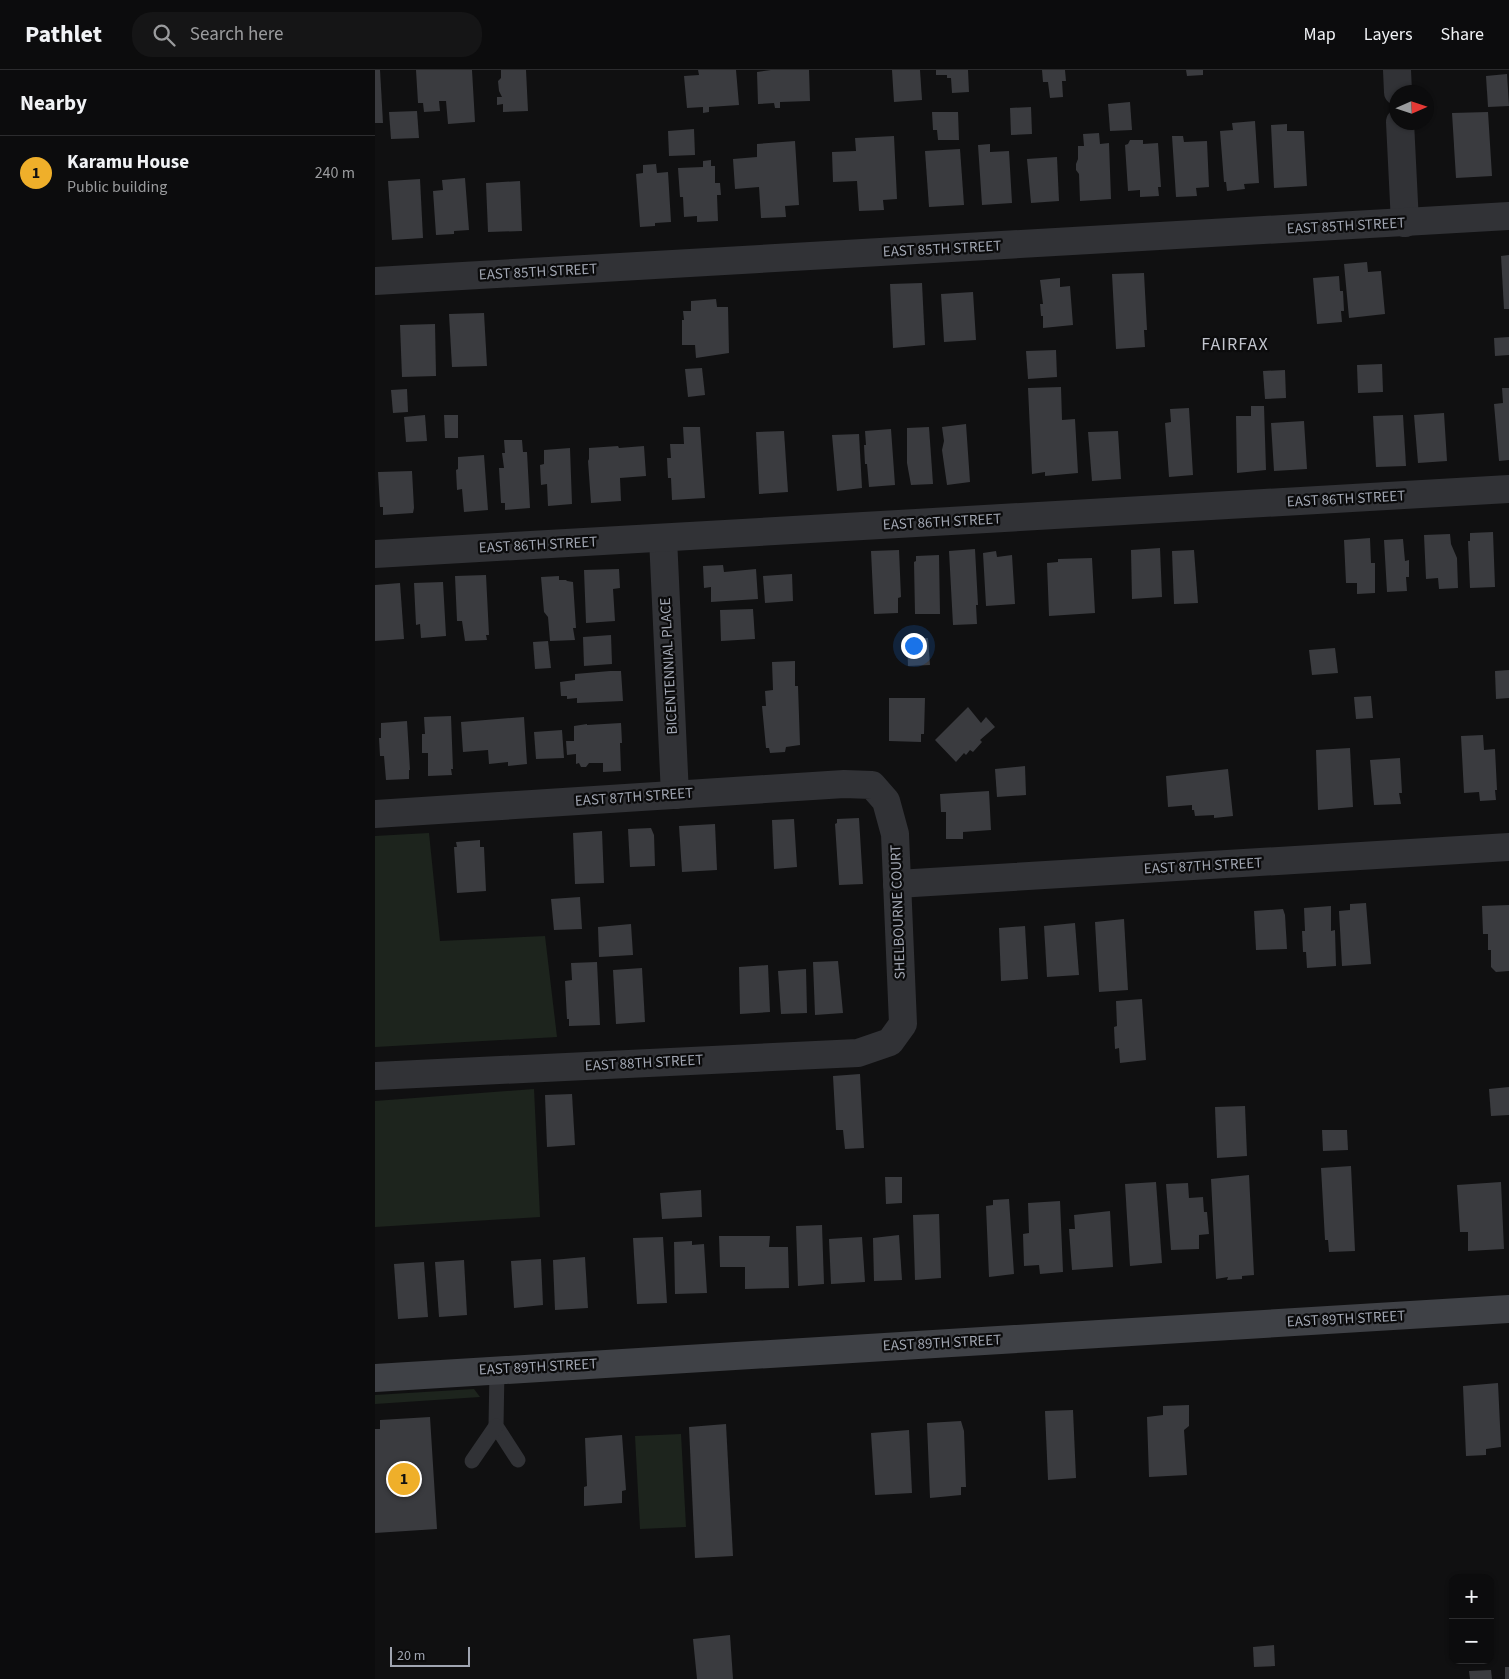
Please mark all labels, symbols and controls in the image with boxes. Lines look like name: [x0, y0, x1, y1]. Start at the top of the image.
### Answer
search box: [132, 12, 482, 57]
text: Pathlet: [25, 17, 102, 52]
icon: search: [150, 21, 178, 49]
text: Search here: [190, 21, 284, 48]
text: Map: [1304, 22, 1336, 47]
text: Layers: [1364, 22, 1413, 47]
text: Share: [1441, 22, 1484, 47]
north arrow: [1389, 85, 1434, 130]
text: Nearby: [20, 88, 87, 118]
text: Karamu House: [67, 149, 189, 176]
text: 1: [32, 162, 40, 184]
text: 240 m: [315, 162, 355, 184]
text: Public building: [67, 176, 167, 198]
street label: EAST 85TH STREET: [1286, 212, 1406, 240]
street label: EAST 85TH STREET: [882, 235, 1002, 263]
street label: EAST 85TH STREET: [478, 258, 598, 286]
district label: FAIRFAX: [1201, 332, 1269, 357]
street label: EAST 86TH STREET: [1286, 485, 1406, 513]
street label: EAST 86TH STREET: [882, 508, 1002, 536]
street label: EAST 86TH STREET: [478, 531, 598, 559]
street label: BICENTENNIAL PLACE: [655, 597, 683, 735]
your location: [901, 633, 927, 659]
street label: EAST 87TH STREET: [574, 782, 694, 812]
street label: SHELBOURNE COURT: [885, 844, 911, 980]
street label: EAST 87TH STREET: [1143, 852, 1263, 880]
street label: EAST 88TH STREET: [584, 1049, 704, 1077]
street label: EAST 89TH STREET: [1286, 1305, 1406, 1333]
street label: EAST 89TH STREET: [882, 1329, 1002, 1357]
street label: EAST 89TH STREET: [478, 1353, 598, 1381]
pin: 1: [388, 1460, 420, 1498]
map controls: [1449, 1574, 1494, 1664]
button: +: [1449, 1574, 1494, 1619]
button: −: [1449, 1619, 1494, 1664]
scale bar: [390, 1644, 470, 1667]
text: 20 m: [397, 1646, 425, 1666]

